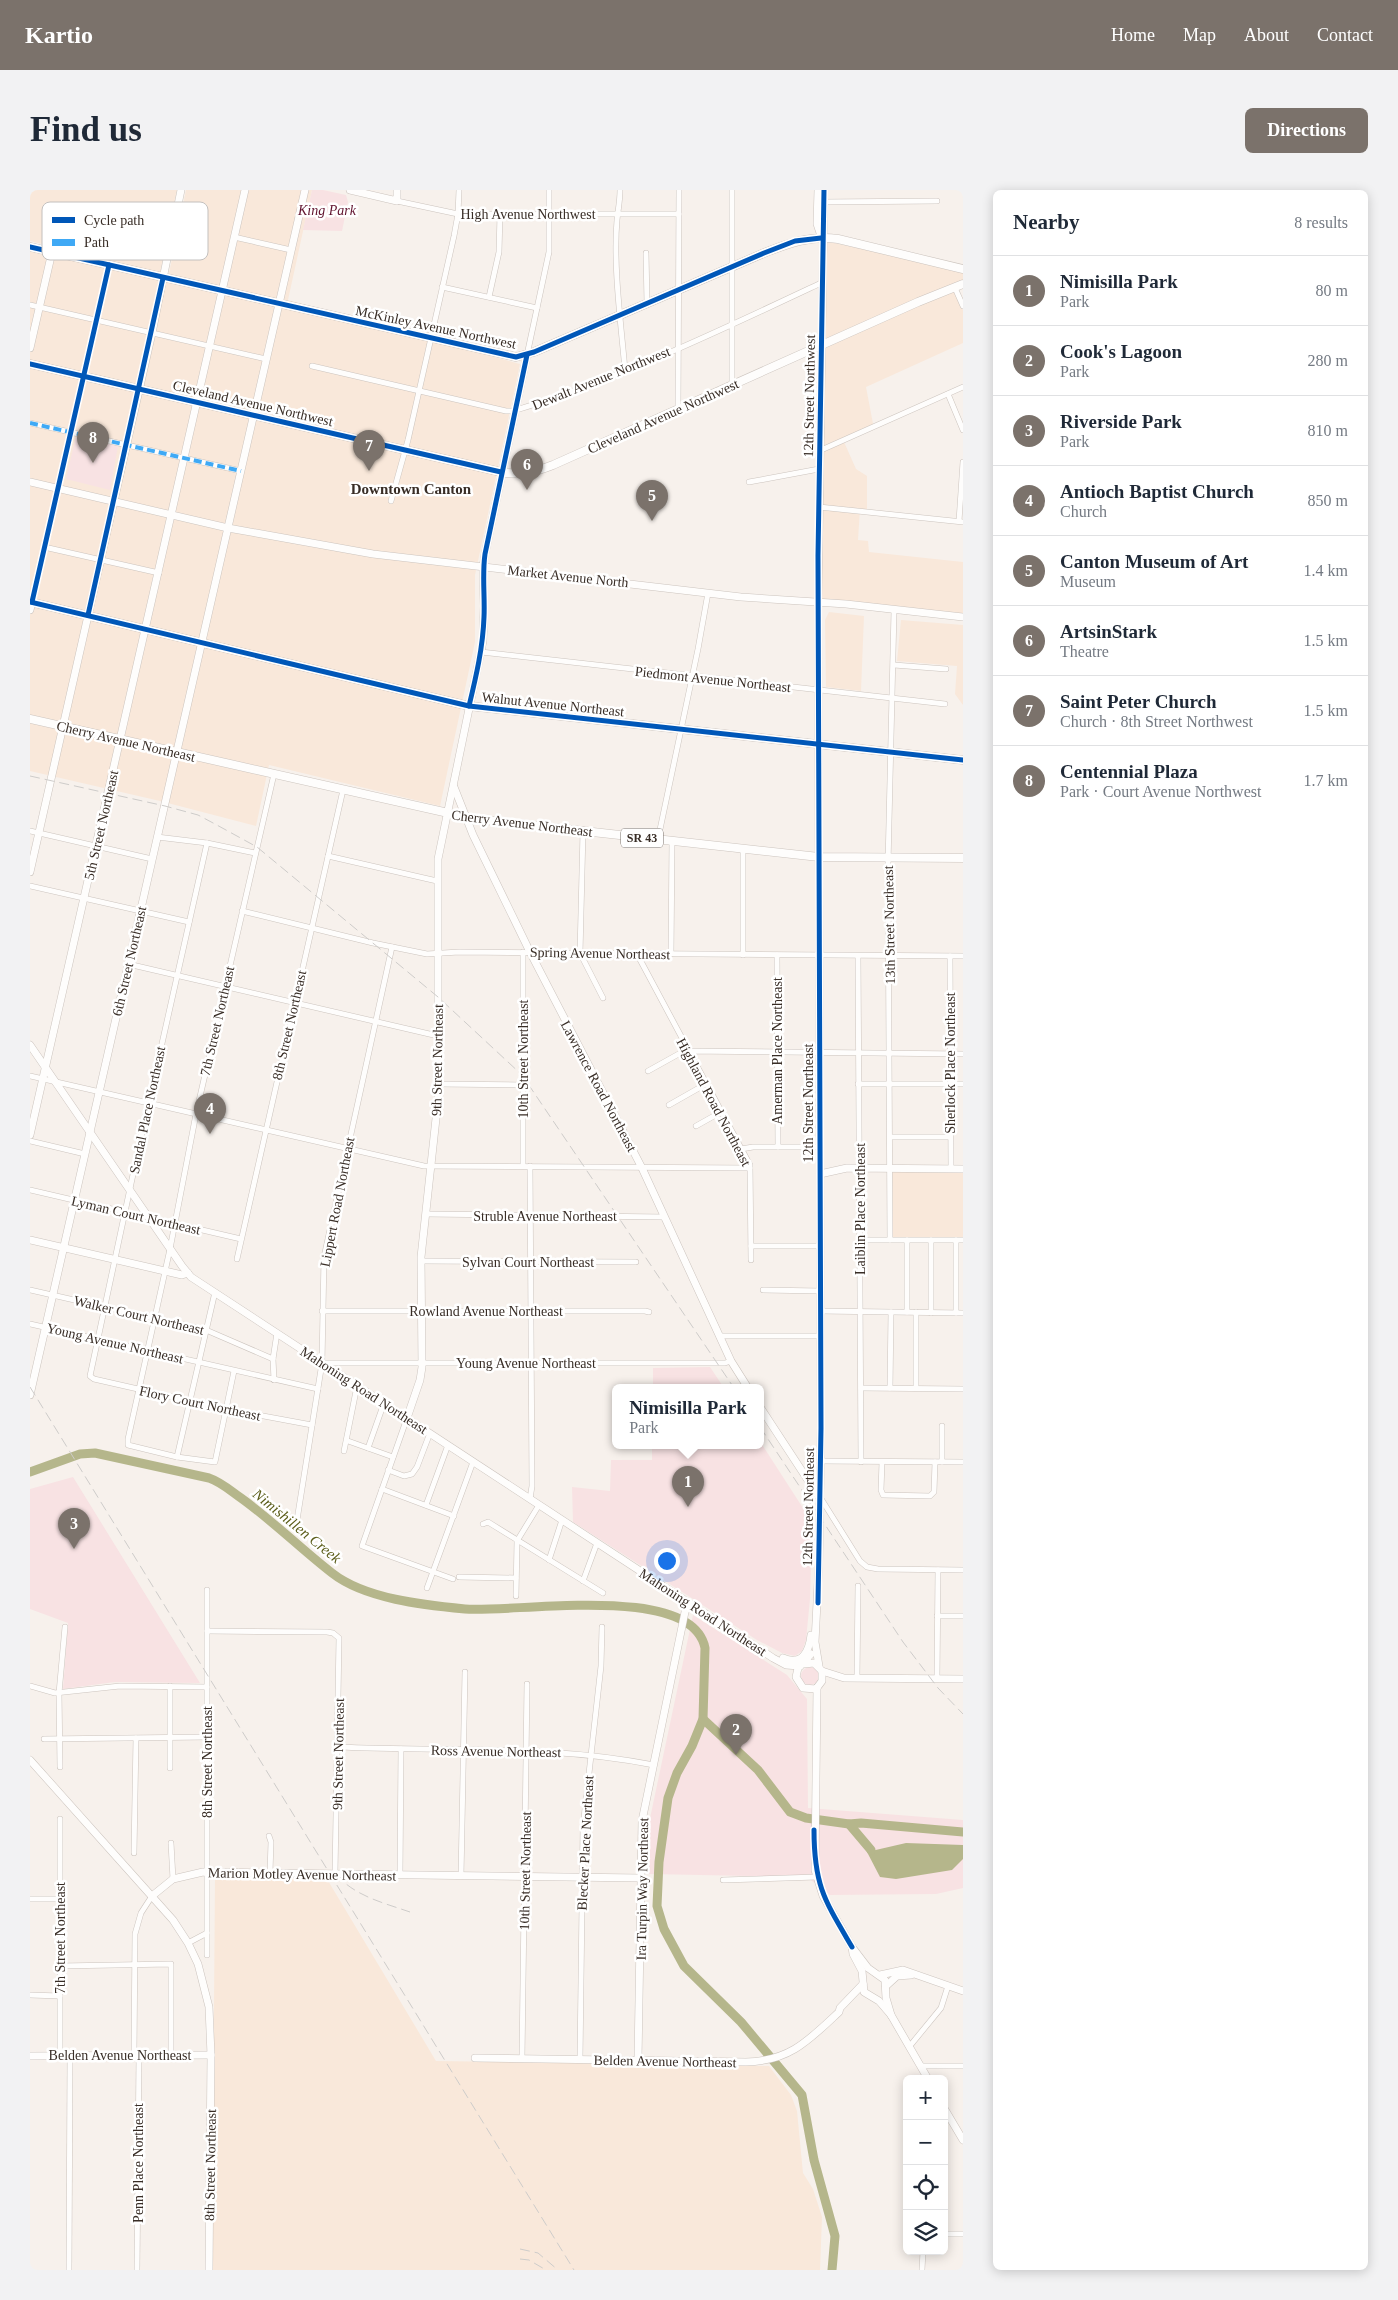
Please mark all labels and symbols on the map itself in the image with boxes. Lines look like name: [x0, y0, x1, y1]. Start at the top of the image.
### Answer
legend: [42, 202, 208, 260]
park label: King Park: [297, 203, 357, 218]
street label: High Avenue Northwest: [460, 207, 596, 222]
text: Cycle path: [84, 213, 144, 228]
text: Path: [84, 235, 109, 250]
street label: McKinley Avenue Northwest: [354, 303, 518, 352]
street label: 12th Street Northwest: [801, 334, 818, 458]
street label: Dewalt Avenue Northwest: [530, 344, 672, 413]
street label: Cleveland Avenue Northwest: [585, 376, 741, 457]
street label: Cleveland Avenue Northwest: [171, 378, 334, 429]
pin: 8: [77, 422, 109, 463]
pin: 7: [353, 430, 385, 471]
pin: 6: [511, 449, 543, 490]
pin: 5: [636, 480, 668, 521]
district label: Downtown Canton: [351, 481, 472, 497]
street label: Market Avenue North: [507, 563, 629, 590]
street label: Piedmont Avenue Northeast: [634, 664, 792, 695]
street label: Walnut Avenue Northeast: [481, 690, 625, 719]
street label: Cherry Avenue Northeast: [55, 718, 197, 765]
street label: 5th Street Northeast: [82, 769, 121, 881]
street label: Cherry Avenue Northeast: [451, 807, 593, 840]
road number: SR 43: [621, 828, 663, 848]
street label: 13th Street Northeast: [881, 865, 898, 985]
street label: 6th Street Northeast: [110, 905, 149, 1017]
street label: Spring Avenue Northeast: [530, 945, 670, 962]
street label: 7th Street Northeast: [198, 965, 237, 1077]
street label: 8th Street Northeast: [270, 969, 309, 1081]
street label: Amerman Place Northeast: [770, 977, 785, 1125]
street label: Sherlock Place Northeast: [943, 992, 958, 1134]
street label: 10th Street Northeast: [516, 999, 531, 1118]
street label: 9th Street Northeast: [429, 1004, 446, 1116]
street label: Lawrence Road Northeast: [558, 1018, 640, 1154]
street label: Highland Road Northeast: [673, 1036, 754, 1169]
street label: 12th Street Northeast: [801, 1043, 816, 1162]
street label: Sandal Place Northeast: [127, 1045, 168, 1175]
pin: 4: [194, 1093, 226, 1134]
street label: Lippert Road Northeast: [318, 1136, 357, 1268]
street label: Laiblin Place Northeast: [853, 1143, 868, 1275]
street label: Lyman Court Northeast: [70, 1193, 202, 1238]
street label: Struble Avenue Northeast: [473, 1209, 617, 1224]
street label: Sylvan Court Northeast: [462, 1255, 594, 1270]
street label: Walker Court Northeast: [72, 1293, 206, 1338]
street label: Rowland Avenue Northeast: [409, 1304, 563, 1319]
street label: Young Avenue Northeast: [45, 1320, 185, 1367]
street label: Mahoning Road Northeast: [297, 1344, 430, 1437]
street label: Young Avenue Northeast: [456, 1356, 596, 1371]
street label: Flory Court Northeast: [138, 1383, 262, 1424]
street label: 12th Street Northeast: [800, 1447, 817, 1567]
pin: 1: [672, 1466, 704, 1507]
water label: Nimishillen Creek: [249, 1485, 344, 1566]
pin: 3: [58, 1508, 90, 1549]
your location: [654, 1548, 680, 1574]
street label: Mahoning Road Northeast: [636, 1566, 769, 1659]
street label: 9th Street Northeast: [330, 1698, 347, 1810]
street label: 8th Street Northeast: [200, 1706, 215, 1818]
pin: 2: [720, 1714, 752, 1755]
street label: Ross Avenue Northeast: [431, 1743, 561, 1760]
street label: Blecker Place Northeast: [574, 1775, 597, 1911]
street label: 10th Street Northeast: [517, 1811, 534, 1931]
street label: Ira Turpin Way Northeast: [634, 1817, 651, 1961]
street label: Marion Motley Avenue Northeast: [208, 1865, 396, 1884]
street label: 7th Street Northeast: [53, 1882, 68, 1994]
street label: Belden Avenue Northeast: [49, 2048, 192, 2063]
street label: Belden Avenue Northeast: [593, 2053, 737, 2070]
street label: Penn Place Northeast: [131, 2103, 146, 2223]
street label: 8th Street Northeast: [202, 2109, 219, 2221]

